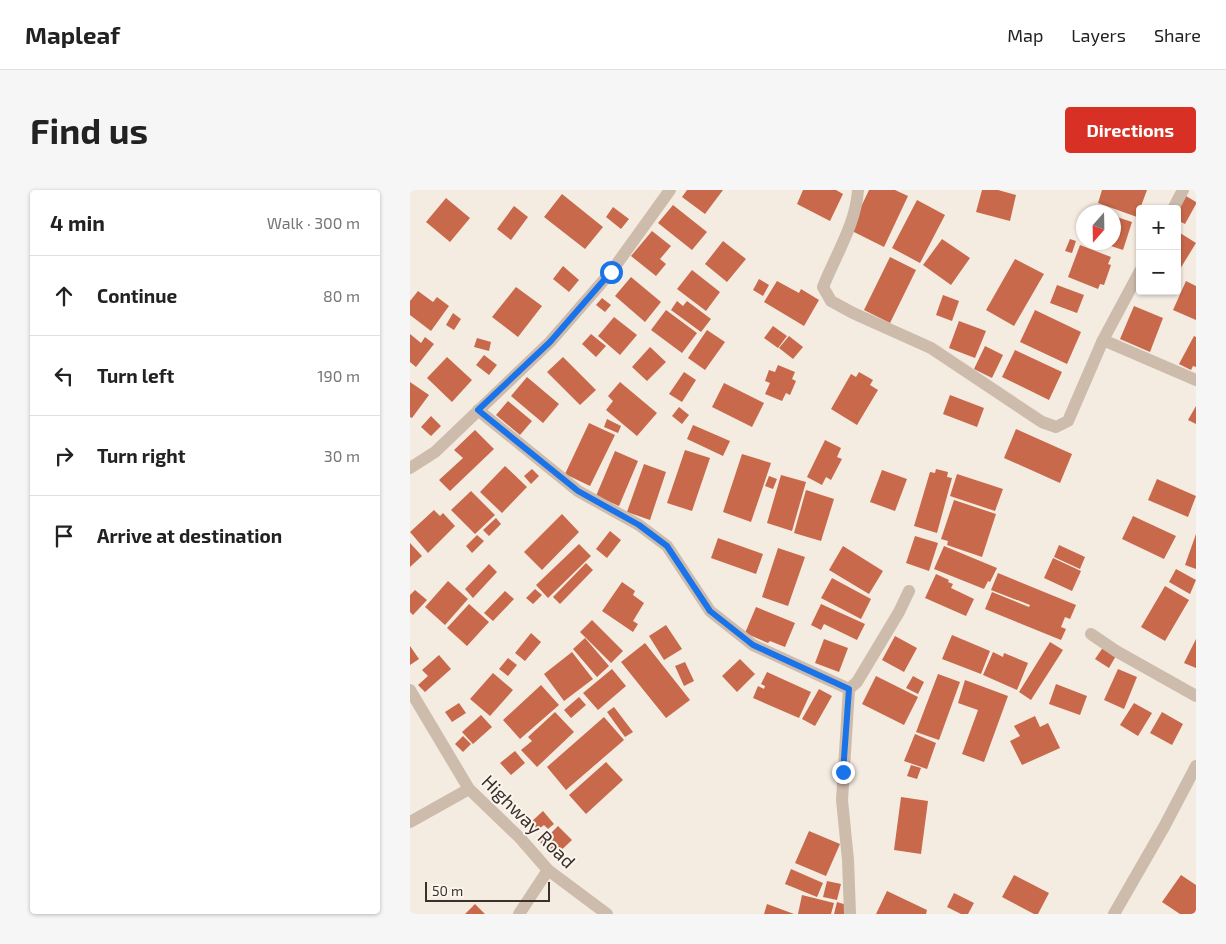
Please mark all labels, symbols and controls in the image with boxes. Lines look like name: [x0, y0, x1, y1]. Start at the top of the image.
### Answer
text: Mapleaf: [25, 20, 120, 49]
text: Map: [1007, 24, 1043, 46]
text: Layers: [1071, 24, 1126, 46]
text: Share: [1154, 24, 1201, 46]
button: Directions: [1065, 107, 1196, 153]
text: Find us: [30, 109, 148, 151]
north arrow: [1076, 205, 1121, 250]
map controls: [1136, 205, 1181, 295]
button: +: [1136, 205, 1181, 250]
text: 4 min: [50, 210, 105, 235]
text: Walk · 300 m: [267, 213, 360, 232]
button: −: [1136, 250, 1181, 295]
route start: [600, 261, 623, 284]
icon: ahead: [50, 282, 78, 310]
text: Continue: [97, 284, 177, 307]
text: 80 m: [323, 286, 360, 305]
icon: left: [50, 362, 78, 390]
text: Turn left: [97, 364, 174, 387]
text: 190 m: [317, 366, 360, 385]
icon: right: [50, 442, 78, 470]
text: Turn right: [97, 444, 185, 467]
text: 30 m: [324, 446, 360, 465]
icon: arrive: [50, 522, 78, 550]
text: Arrive at destination: [97, 524, 282, 547]
route end: [832, 761, 855, 784]
street label: Highway Road: [477, 769, 581, 873]
scale bar: [425, 879, 550, 902]
text: 50 m: [432, 882, 463, 899]

